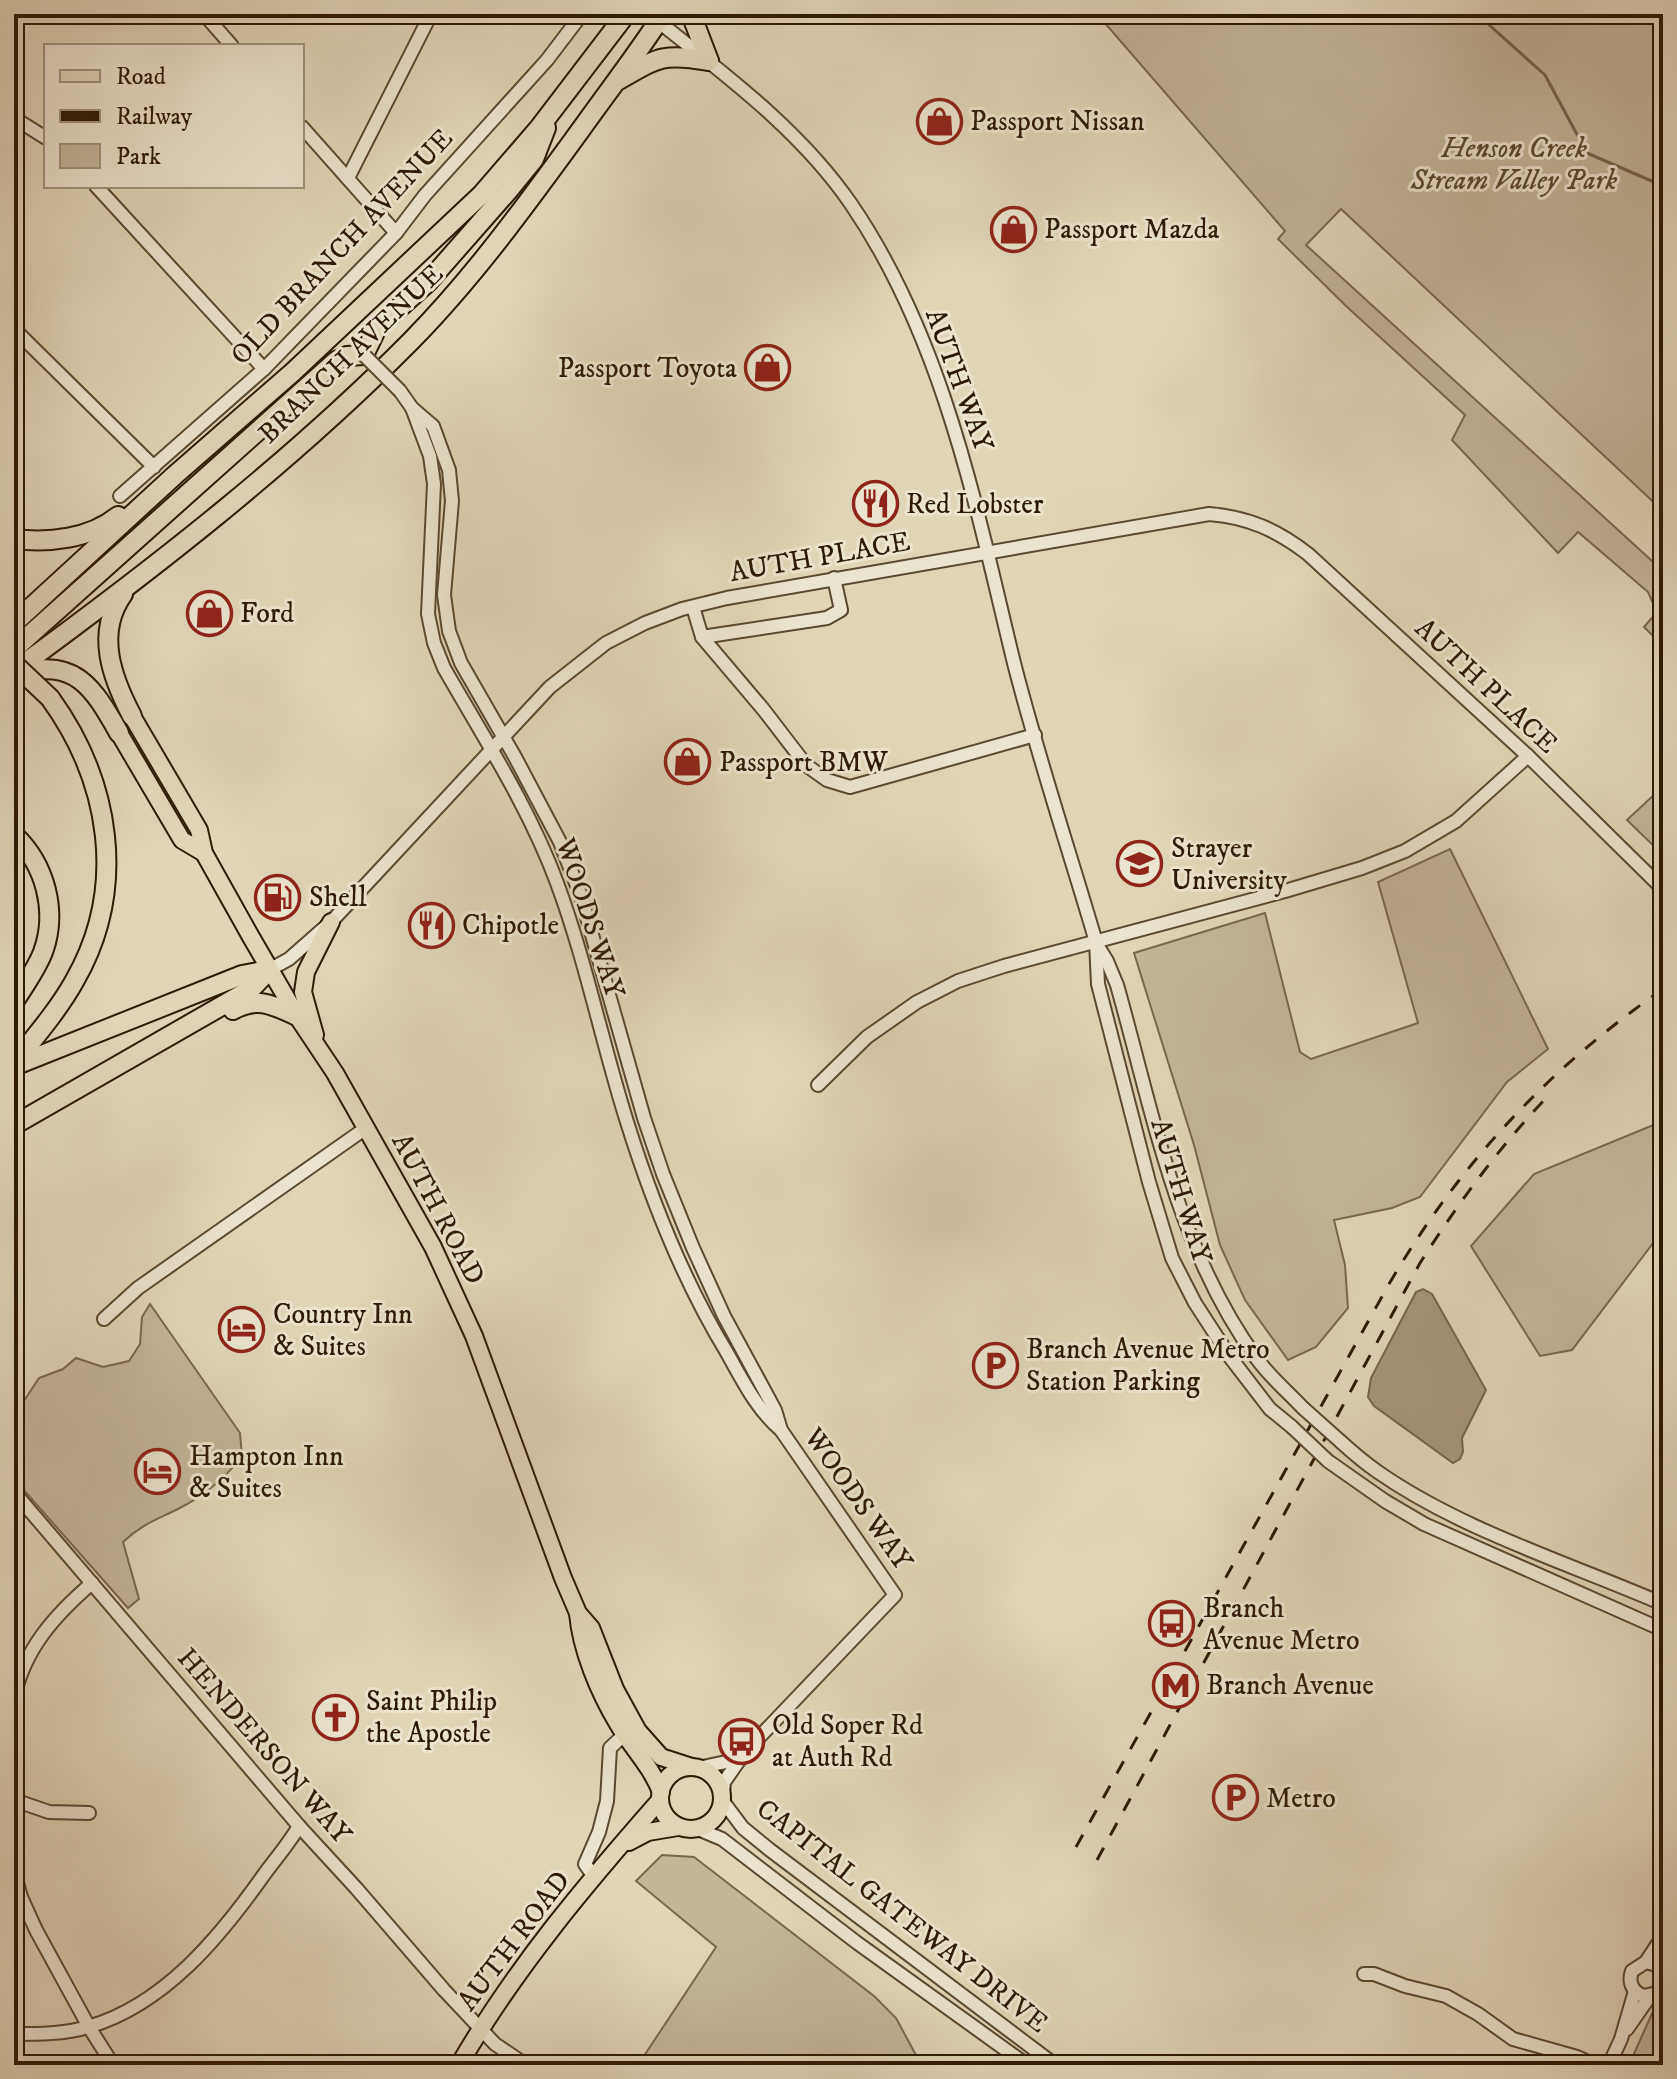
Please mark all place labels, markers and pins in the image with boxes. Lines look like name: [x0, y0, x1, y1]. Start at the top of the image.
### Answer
shop icon: Passport Nissan: [915, 97, 963, 145]
place label: Passport Nissan: [970, 104, 1145, 139]
shop icon: Passport Mazda: [989, 205, 1037, 253]
place label: Passport Mazda: [1044, 212, 1219, 247]
shop icon: Passport Toyota: [744, 344, 792, 392]
place label: Passport Toyota: [558, 351, 737, 386]
restaurant icon: Red Lobster: [851, 480, 899, 528]
place label: Red Lobster: [906, 487, 1044, 522]
shop icon: Ford: [185, 589, 233, 637]
place label: Ford: [240, 596, 294, 631]
shop icon: Passport BMW: [664, 738, 712, 786]
place label: Passport BMW: [719, 745, 888, 780]
place label: Strayer University: [1171, 831, 1288, 898]
school or university icon: Strayer University: [1116, 840, 1164, 888]
fuel station icon: Shell: [254, 873, 302, 921]
place label: Shell: [309, 880, 367, 915]
restaurant icon: Chipotle: [407, 901, 455, 949]
place label: Chipotle: [462, 908, 559, 943]
place label: Country Inn & Suites: [273, 1297, 413, 1364]
hotel icon: Country Inn & Suites: [218, 1306, 266, 1354]
place label: Branch Avenue Metro Station Parking: [1026, 1332, 1270, 1399]
parking icon: Branch Avenue Metro Station Parking: [971, 1341, 1019, 1389]
place label: Hampton Inn & Suites: [189, 1439, 344, 1506]
hotel icon: Hampton Inn & Suites: [134, 1448, 182, 1496]
place label: Branch Avenue Metro: [1203, 1591, 1360, 1658]
bus stop icon: Branch Avenue Metro: [1148, 1600, 1196, 1648]
metro station icon: Branch Avenue: [1151, 1661, 1199, 1709]
place label: Branch Avenue: [1206, 1668, 1374, 1703]
place label: Saint Philip the Apostle: [366, 1684, 497, 1751]
church icon: Saint Philip the Apostle: [311, 1693, 359, 1741]
place label: Old Soper Rd at Auth Rd: [772, 1708, 923, 1775]
bus stop icon: Old Soper Rd at Auth Rd: [717, 1717, 765, 1765]
parking icon: Metro: [1211, 1774, 1259, 1822]
place label: Metro: [1266, 1781, 1336, 1816]

